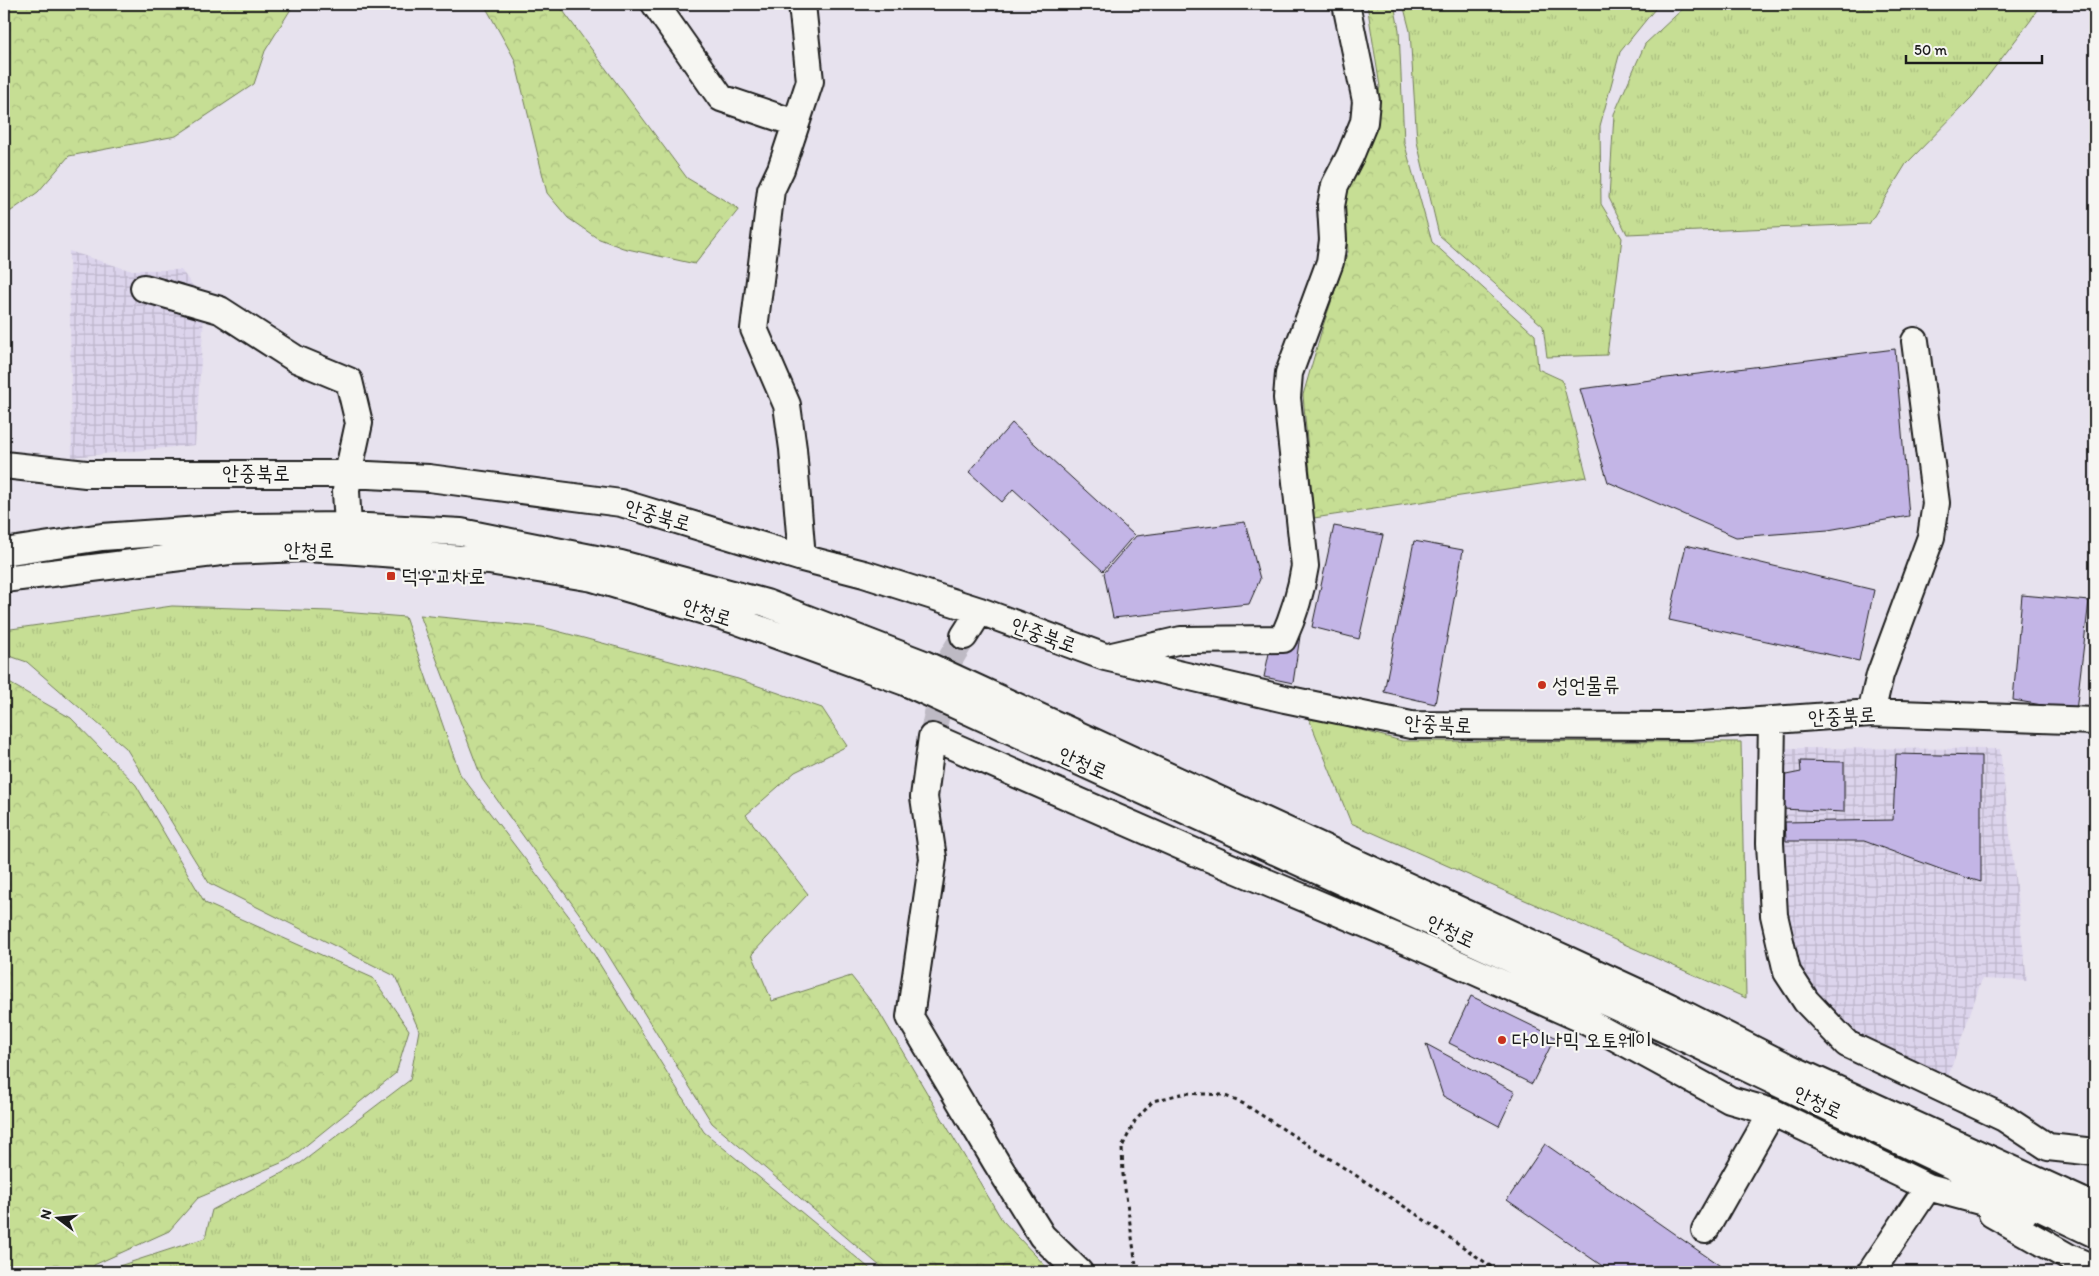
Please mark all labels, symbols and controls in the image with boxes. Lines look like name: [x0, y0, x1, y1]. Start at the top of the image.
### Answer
scale bar: [1906, 32, 2043, 64]
text: 50 m: [1914, 41, 1947, 59]
street label: 안중북로: [222, 460, 290, 485]
street label: 안중북로: [622, 493, 694, 536]
street label: 안청로: [284, 537, 334, 562]
place label: 덕우교차로: [401, 563, 486, 588]
marker: 덕우교차로: [385, 570, 397, 582]
street label: 안청로: [679, 592, 735, 631]
street label: 안중북로: [1008, 611, 1080, 658]
place label: 성언물류: [1552, 672, 1620, 697]
marker: 성언물류: [1536, 679, 1548, 691]
street label: 안중북로: [1808, 701, 1876, 730]
street label: 안중북로: [1404, 709, 1472, 738]
street label: 안청로: [1055, 741, 1111, 784]
street label: 안청로: [1423, 909, 1479, 953]
place label: 다이나믹 오토웨이: [1512, 1027, 1652, 1052]
marker: 다이나믹 오토웨이: [1496, 1034, 1508, 1046]
street label: 안청로: [1790, 1080, 1846, 1124]
north arrow: [32, 1194, 82, 1244]
text: N: [37, 1208, 55, 1221]

